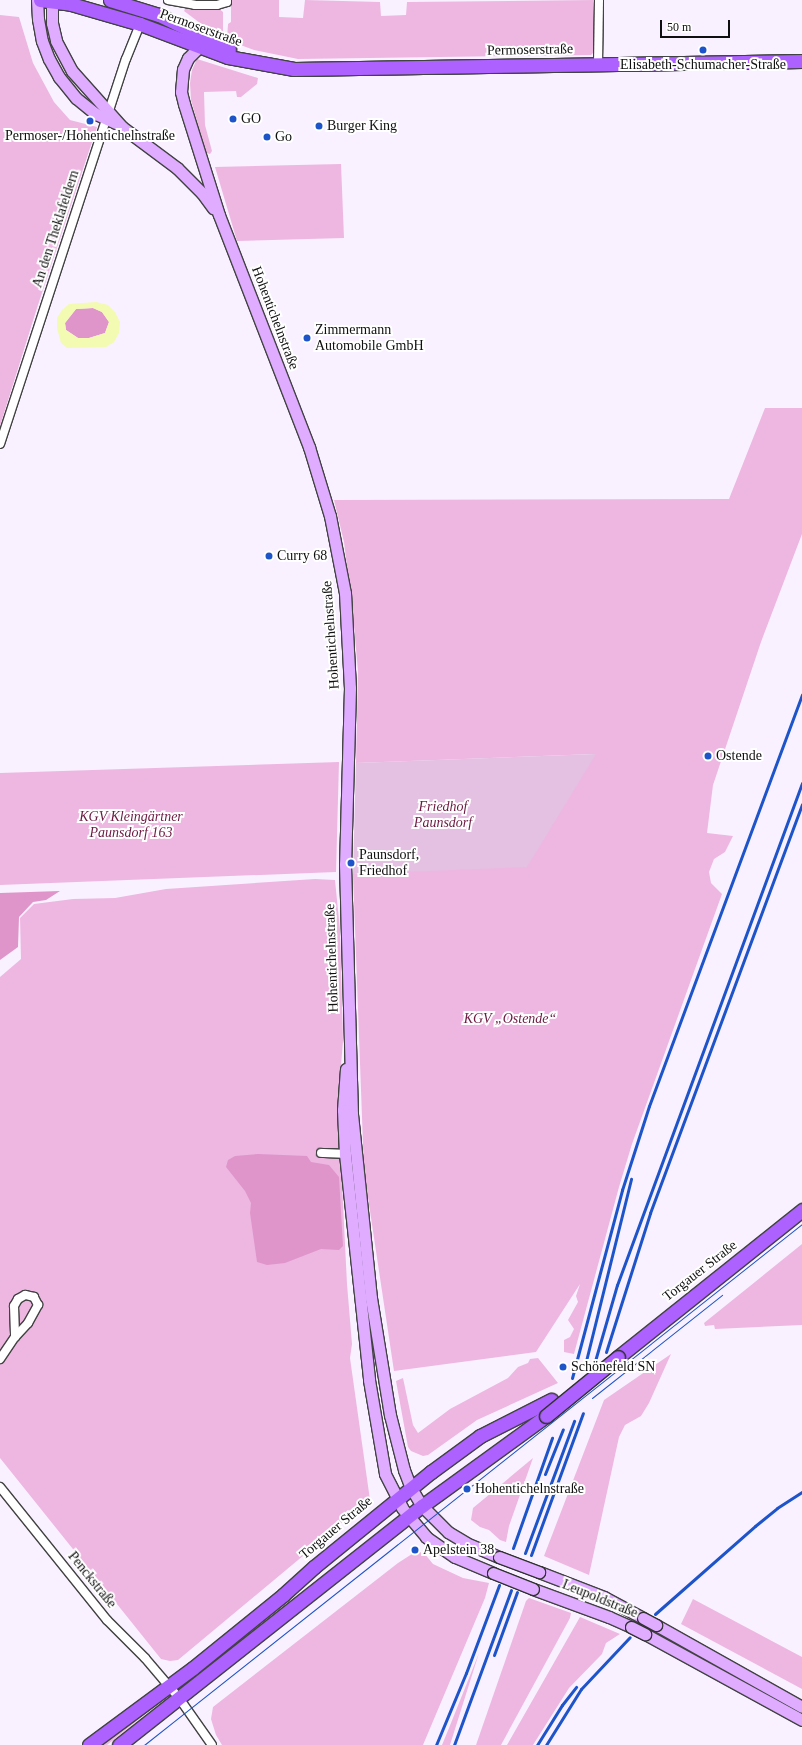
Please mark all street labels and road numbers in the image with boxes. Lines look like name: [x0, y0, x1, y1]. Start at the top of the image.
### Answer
street label: Permoserstraße: [158, 5, 244, 51]
street label: Permoserstraße: [487, 41, 573, 59]
street label: An den Theklafeldern: [29, 168, 83, 290]
street label: Hohentichelnstraße: [248, 264, 302, 372]
street label: Hohentichelnstraße: [319, 580, 343, 690]
street label: Hohentichelnstraße: [322, 903, 342, 1013]
street label: Torgauer Straße: [660, 1237, 740, 1305]
street label: Torgauer Straße: [296, 1493, 376, 1563]
street label: Penckstraße: [64, 1548, 120, 1612]
street label: Leupoldstraße: [560, 1576, 640, 1622]

